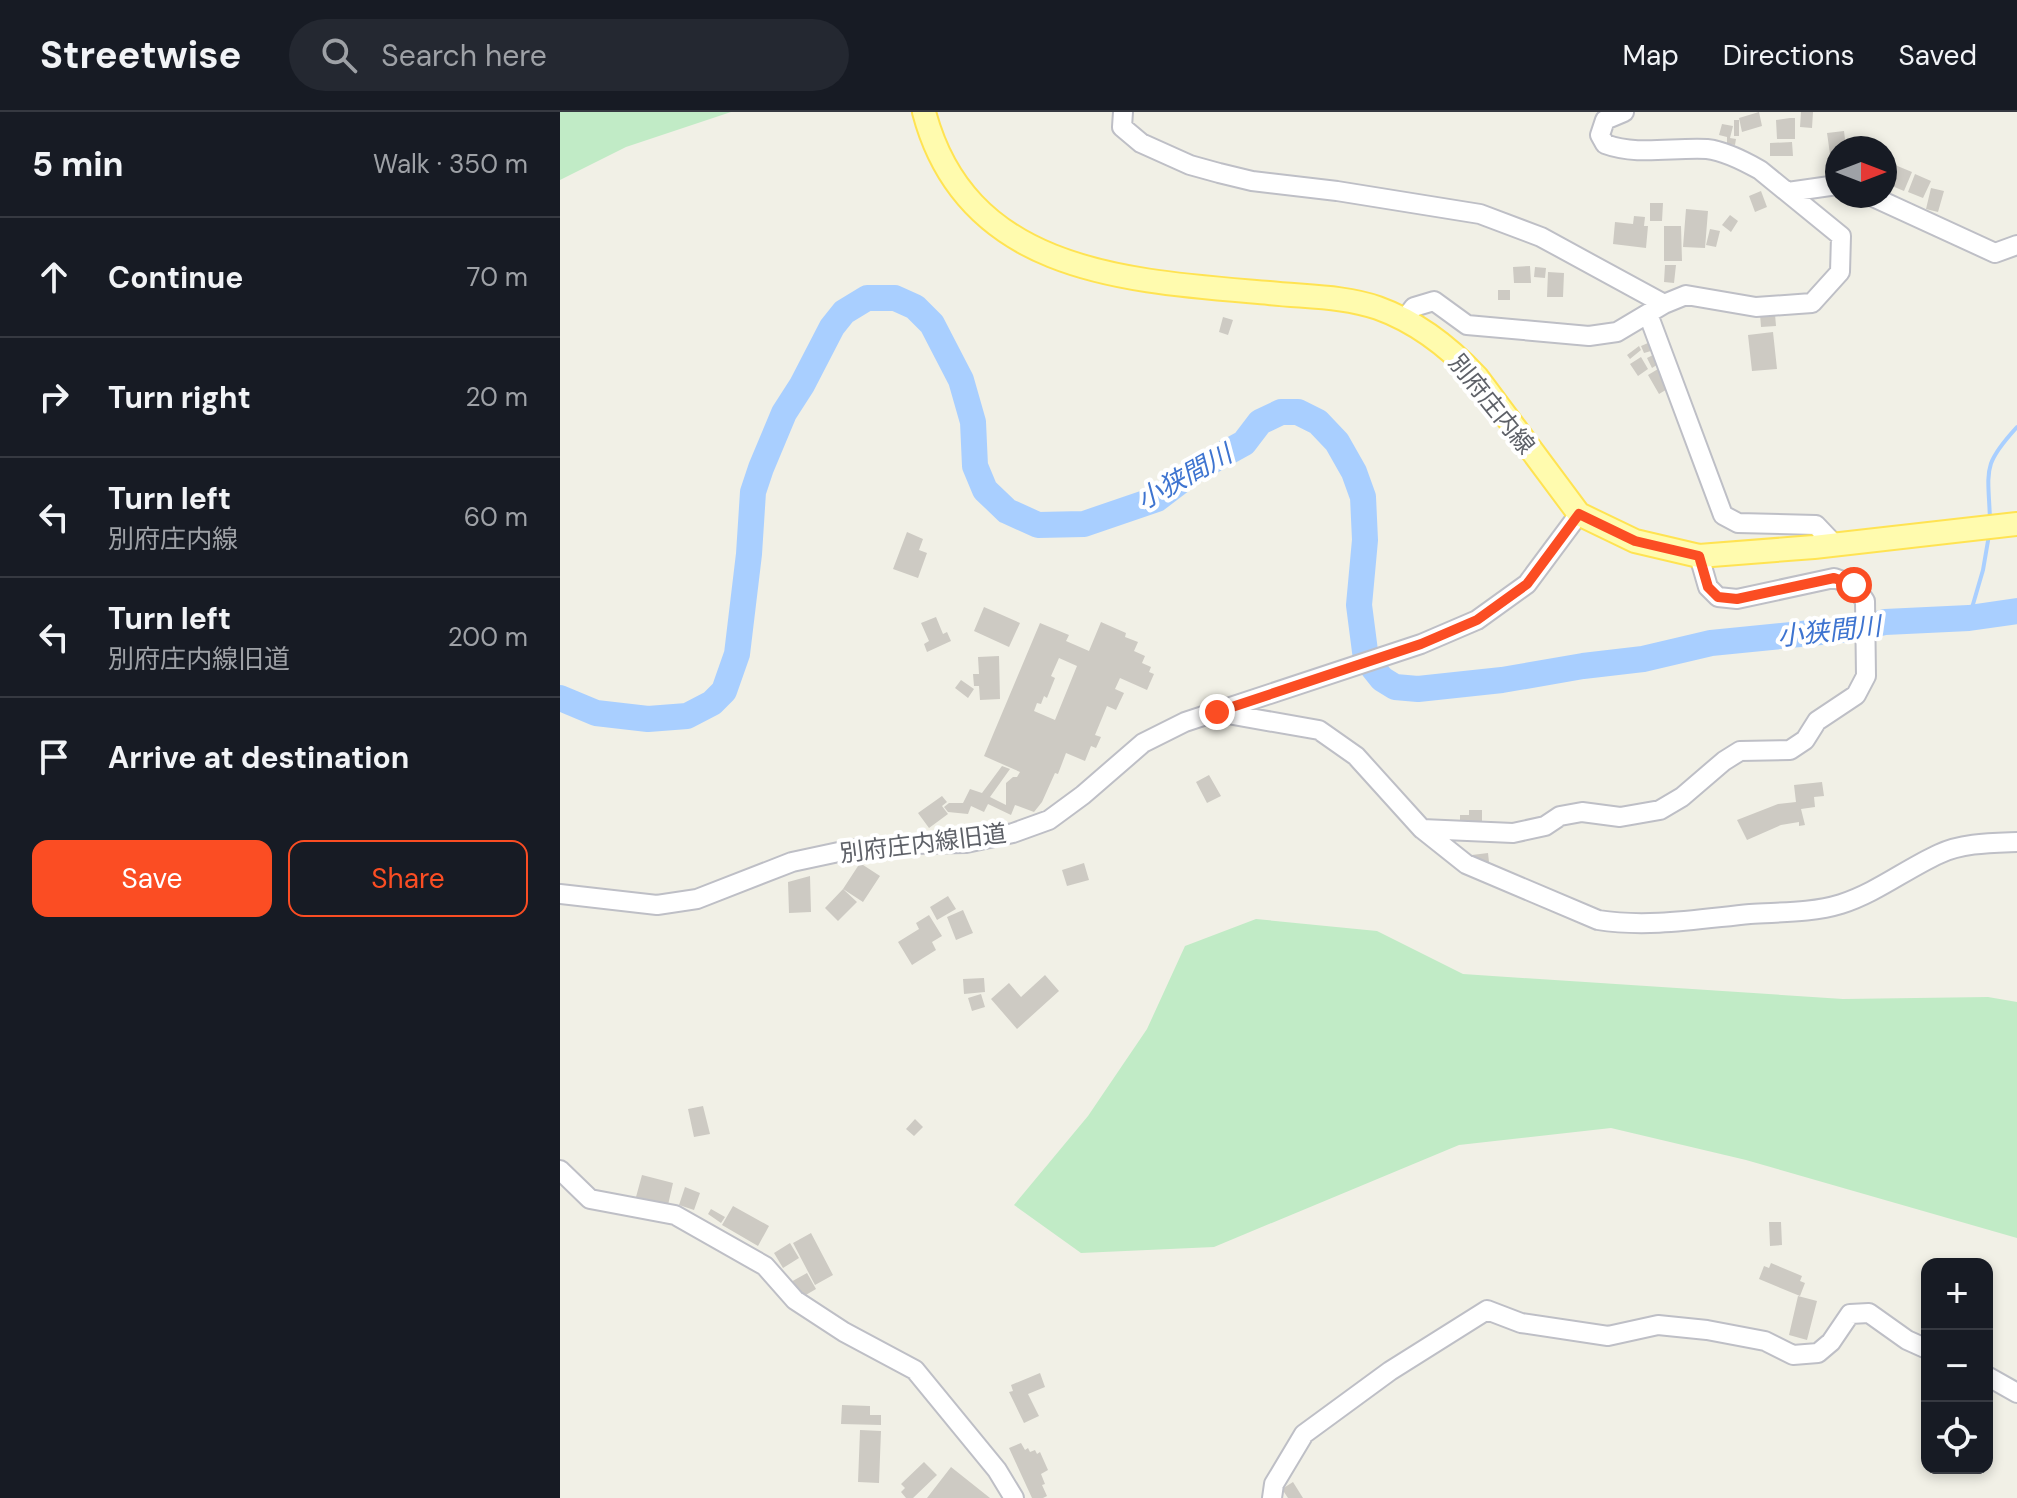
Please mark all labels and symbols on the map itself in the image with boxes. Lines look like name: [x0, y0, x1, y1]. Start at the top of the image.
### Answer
north arrow: [1825, 136, 1897, 208]
street label: 別府庄内線: [1442, 348, 1542, 460]
water label: 小狭間川: [1130, 435, 1240, 517]
route start: [1836, 567, 1872, 603]
water label: 小狭間川: [1776, 608, 1885, 653]
route end: [1199, 694, 1235, 730]
street label: 別府庄内線旧道: [838, 817, 1008, 869]

